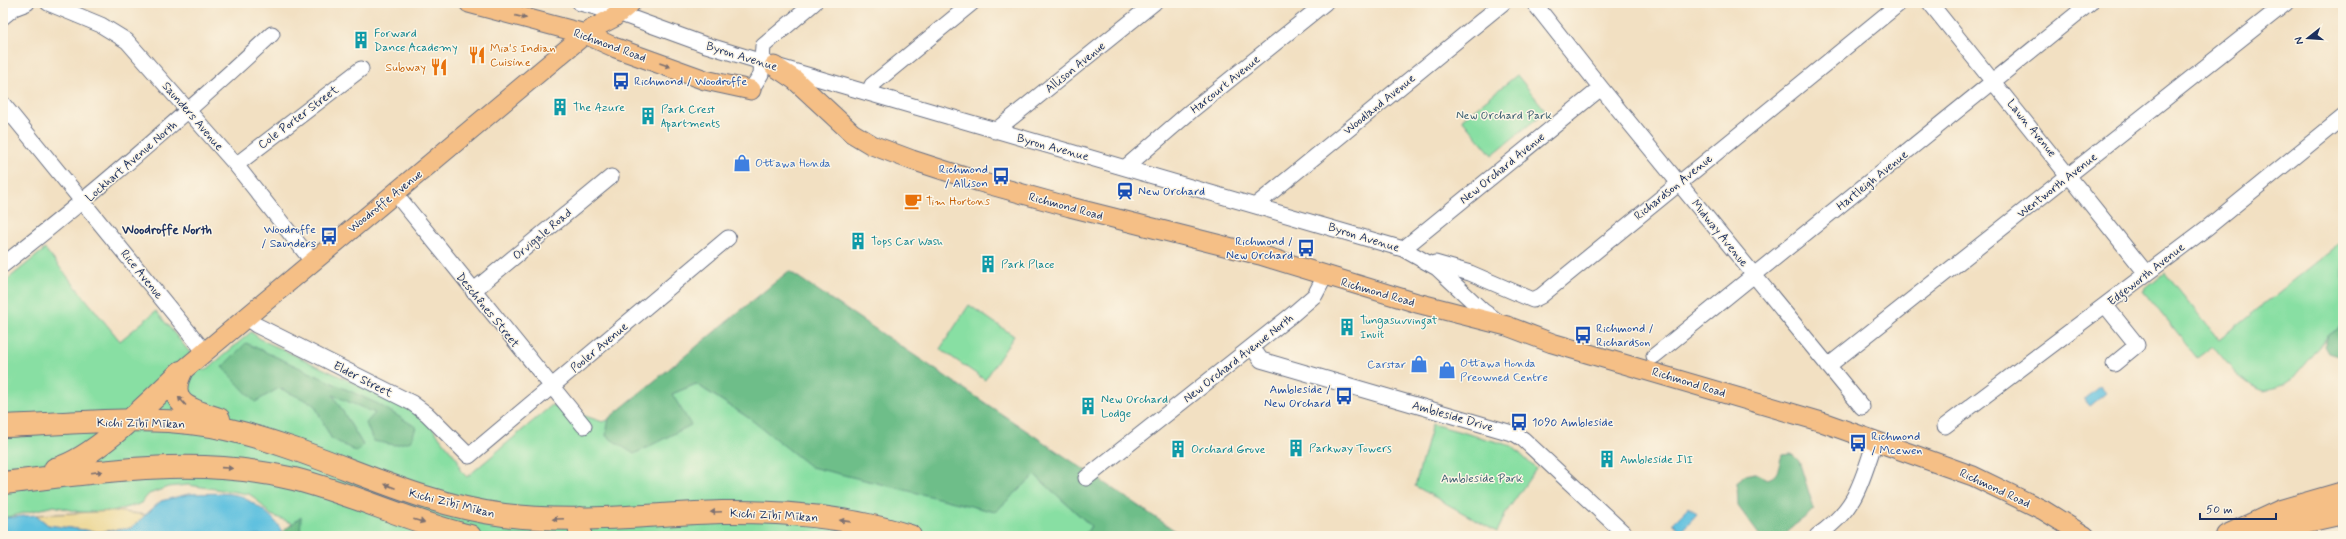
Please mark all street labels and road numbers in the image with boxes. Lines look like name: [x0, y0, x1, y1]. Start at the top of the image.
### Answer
street label: Richmond Road: [571, 25, 648, 67]
street label: Allison Avenue: [1042, 38, 1109, 97]
street label: Byron Avenue: [704, 39, 779, 75]
street label: Harcourt Avenue: [1187, 52, 1264, 118]
street label: Woodland Avenue: [1340, 71, 1419, 139]
street label: Saunders Avenue: [158, 79, 227, 155]
street label: Cole Porter Street: [255, 82, 342, 153]
street label: Lawn Avenue: [2003, 96, 2060, 161]
street label: Lockhart Avenue North: [82, 118, 181, 206]
street label: New Orchard Avenue: [1457, 129, 1549, 208]
street label: Byron Avenue: [1015, 131, 1091, 165]
street label: Hartleigh Avenue: [1834, 147, 1912, 215]
street label: Wentworth Avenue: [2014, 149, 2101, 222]
street label: Richardson Avenue: [1631, 151, 1716, 224]
street label: Woodroffe Avenue: [345, 167, 426, 237]
street label: Richmond Road: [1027, 189, 1105, 225]
street label: Midway Avenue: [1687, 197, 1752, 271]
street label: Orvigale Road: [510, 205, 576, 264]
street label: Byron Avenue: [1326, 220, 1401, 256]
street label: Edgeworth Avenue: [2105, 240, 2189, 311]
street label: Rice Avenue: [116, 246, 166, 303]
street label: Deschênes Street: [452, 270, 523, 352]
street label: Richmond Road: [1339, 275, 1417, 311]
street label: New Orchard Avenue North: [1180, 311, 1297, 407]
street label: Pooler Avenue: [568, 319, 632, 377]
street label: Elder Street: [330, 358, 395, 402]
street label: Richmond Road: [1650, 364, 1728, 402]
street label: Ambleside Drive: [1410, 398, 1496, 436]
street label: Kichi Zībī Mīkan: [97, 415, 185, 433]
street label: Richmond Road: [1957, 466, 2033, 512]
street label: Kichi Zībī Mīkan: [407, 486, 497, 522]
street label: Kichi Zībī Mīkan: [729, 506, 818, 526]

